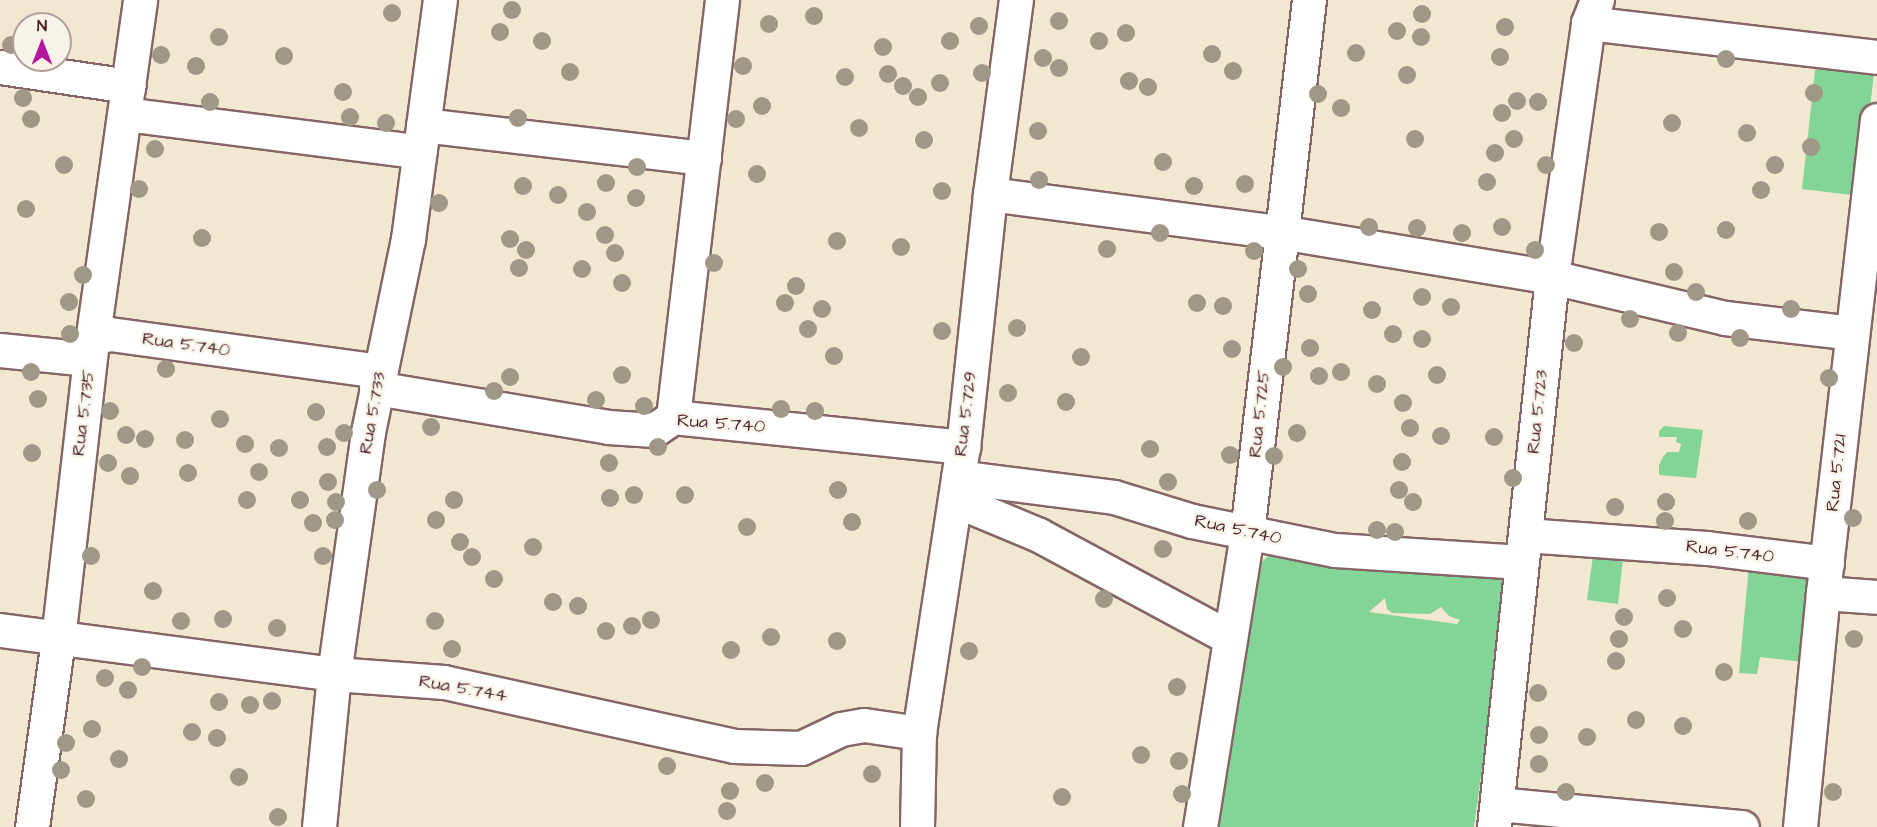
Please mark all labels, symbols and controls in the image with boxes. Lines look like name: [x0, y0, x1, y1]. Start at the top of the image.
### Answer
north arrow: [12, 12, 72, 72]
text: N: [37, 15, 47, 37]
street label: Rua 5.740: [141, 328, 231, 362]
street label: Rua 5.735: [68, 369, 100, 457]
street label: Rua 5.725: [1245, 369, 1275, 459]
street label: Rua 5.723: [1523, 369, 1553, 455]
street label: Rua 5.733: [355, 370, 391, 456]
street label: Rua 5.729: [950, 370, 982, 458]
street label: Rua 5.740: [676, 410, 766, 438]
street label: Rua 5.721: [1822, 433, 1852, 513]
street label: Rua 5.740: [1193, 510, 1283, 550]
street label: Rua 5.740: [1685, 536, 1775, 568]
street label: Rua 5.744: [417, 671, 509, 707]

